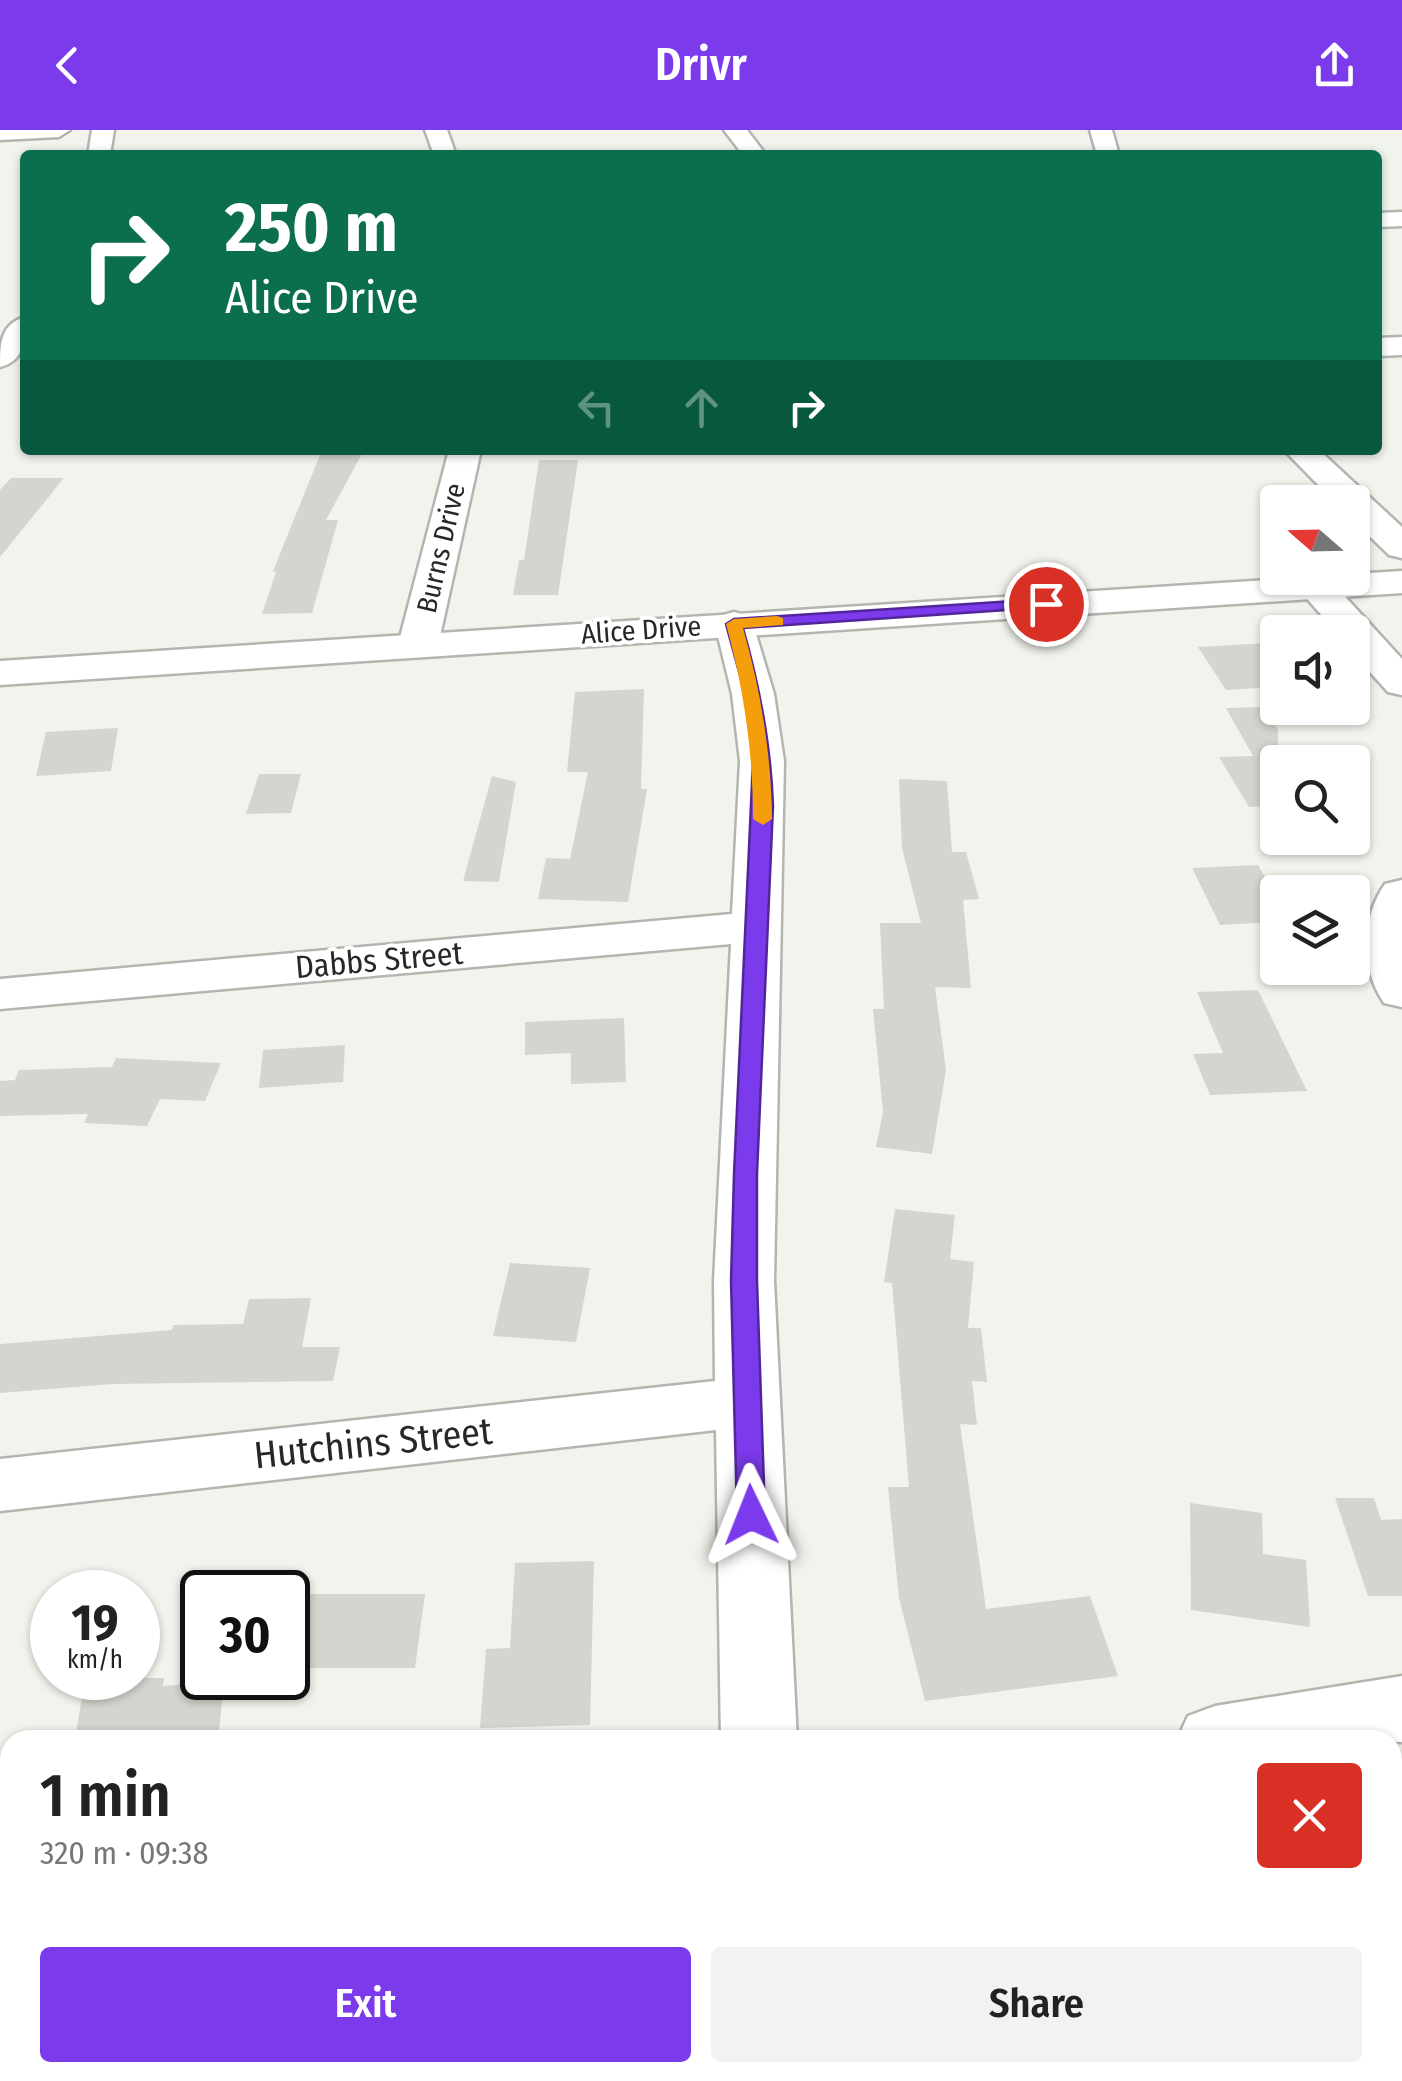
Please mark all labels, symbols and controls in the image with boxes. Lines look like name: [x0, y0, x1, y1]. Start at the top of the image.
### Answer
icon: back: [40, 38, 95, 93]
text: Drivr: [655, 38, 747, 92]
icon: share: [1307, 38, 1362, 93]
text: 250 m: [225, 186, 398, 270]
icon: right: [60, 190, 190, 320]
text: Alice Drive: [225, 271, 418, 325]
icon: left: [569, 380, 624, 435]
icon: ahead: [674, 380, 729, 435]
icon: right: [779, 380, 834, 435]
street label: Burns Drive: [410, 480, 472, 616]
north arrow: [1260, 485, 1370, 595]
map controls: [1260, 485, 1370, 985]
pin: [1004, 562, 1089, 647]
icon: arrive: [1019, 577, 1074, 632]
street label: Alice Drive: [580, 609, 702, 651]
button: sound: [1260, 615, 1370, 725]
button: search: [1260, 745, 1370, 855]
button: layers: [1260, 875, 1370, 985]
street label: Dabbs Street: [294, 934, 465, 986]
street label: Hutchins Street: [252, 1408, 495, 1478]
position arrow: [699, 1463, 803, 1567]
speed limit sign: 30: [180, 1570, 310, 1700]
text: 19: [71, 1593, 118, 1653]
text: km/h: [67, 1645, 123, 1675]
text: 1 min: [40, 1760, 171, 1832]
button: close: [1257, 1763, 1362, 1868]
text: 320 m · 09:38: [40, 1834, 208, 1872]
button: Exit: [40, 1947, 691, 2062]
button: Share: [711, 1947, 1362, 2062]

